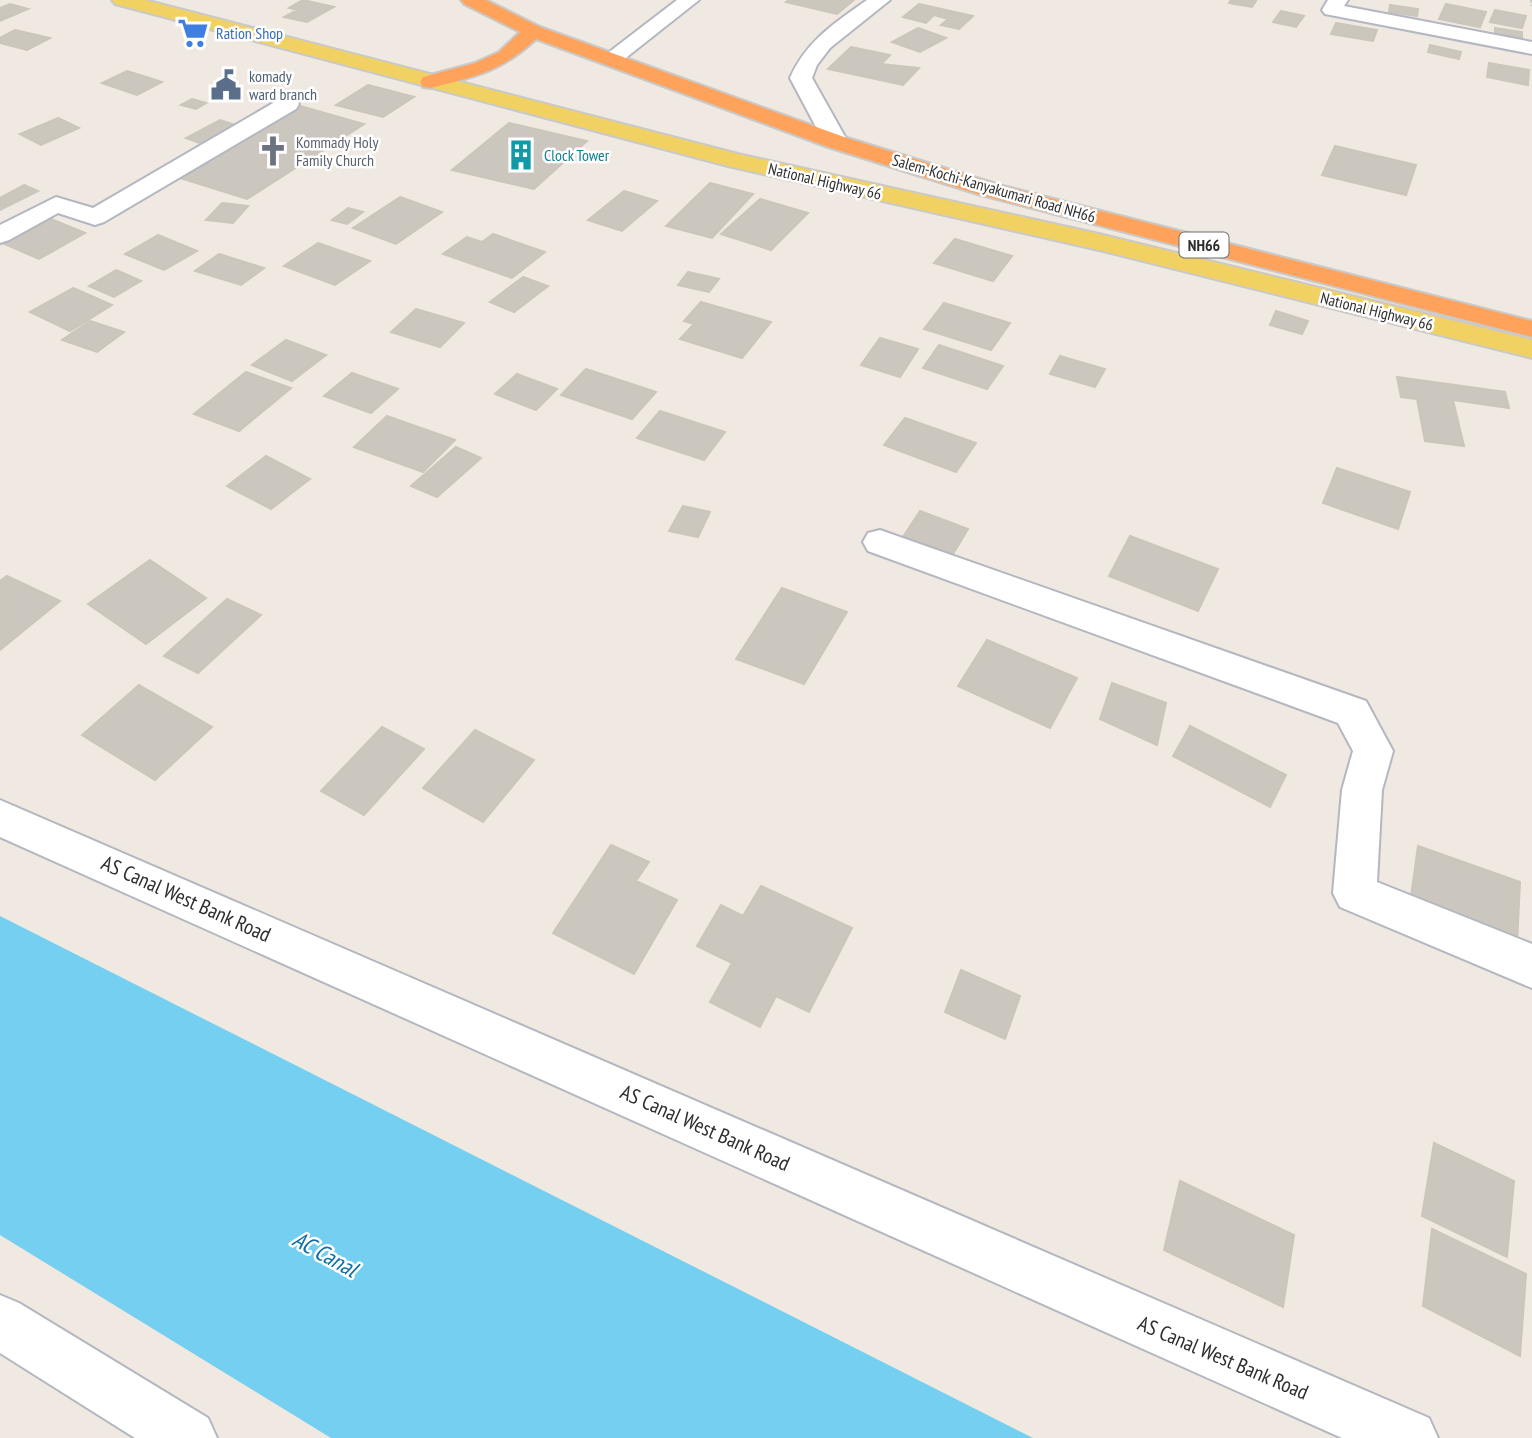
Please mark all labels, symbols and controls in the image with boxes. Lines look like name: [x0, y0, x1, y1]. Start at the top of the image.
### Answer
supermarket icon: Ration Shop: [176, 16, 210, 50]
place label: Ration Shop: [216, 23, 283, 43]
place label: komady ward branch: [249, 66, 317, 104]
public building icon: komady ward branch: [209, 68, 243, 102]
place label: Kommady Holy Family Church: [296, 132, 379, 170]
church icon: Kommady Holy Family Church: [256, 134, 290, 168]
building icon: Clock Tower: [504, 138, 538, 172]
place label: Clock Tower: [544, 145, 610, 165]
street label: Salem-Kochi-Kanyakumari Road NH66: [890, 149, 1098, 227]
street label: National Highway 66: [766, 158, 884, 204]
road number: NH66: [1180, 232, 1228, 258]
street label: National Highway 66: [1319, 287, 1435, 335]
street label: AS Canal West Bank Road: [97, 849, 275, 948]
street label: AS Canal West Bank Road: [616, 1078, 794, 1177]
water label: AC Canal: [288, 1224, 365, 1284]
street label: AS Canal West Bank Road: [1134, 1309, 1312, 1406]

